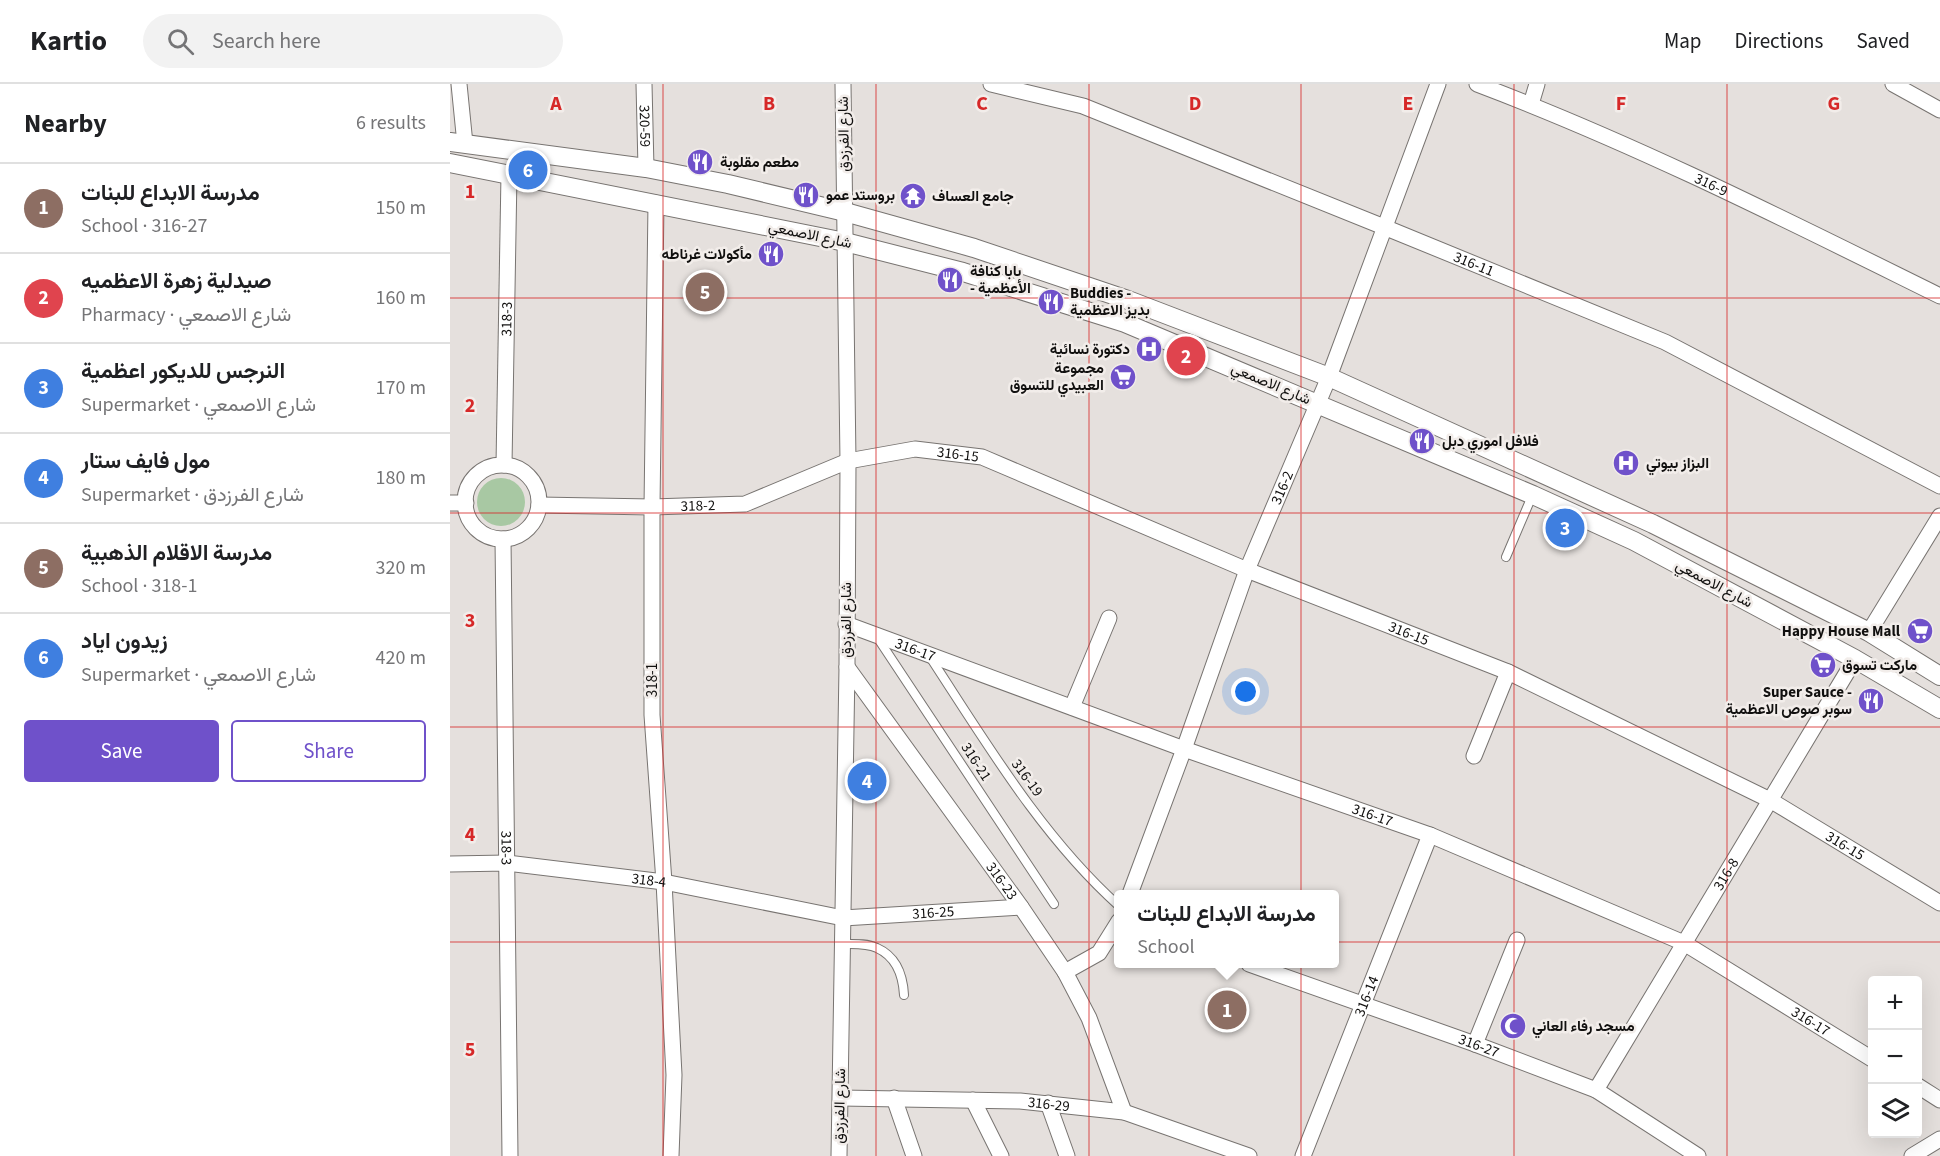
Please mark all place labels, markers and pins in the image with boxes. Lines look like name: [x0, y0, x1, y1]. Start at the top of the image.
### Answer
restaurant icon: مطعم مقلوبة: [685, 147, 715, 177]
pin: 6: [508, 148, 548, 193]
place label: مطعم مقلوبة: [720, 152, 799, 173]
restaurant icon: بروستد عمو: [791, 180, 821, 210]
temple icon: جامع العساف: [898, 181, 928, 211]
place label: بروستد عمو: [826, 185, 895, 206]
place label: جامع العساف: [932, 186, 1014, 207]
restaurant icon: مأكولات غرناطه: [756, 239, 786, 269]
place label: مأكولات غرناطه: [662, 244, 752, 265]
place label: بابا كنافة - الأعظمية: [970, 261, 1031, 299]
restaurant icon: بابا كنافة - الأعظمية: [935, 265, 965, 295]
pin: 5: [686, 270, 724, 314]
place label: Buddies - بديز الاعظمية: [1070, 283, 1150, 321]
restaurant icon: Buddies - بديز الاعظمية: [1036, 287, 1066, 317]
hospital icon: دكتورة نسائية: [1134, 334, 1164, 364]
pin: 2: [1166, 334, 1206, 378]
place label: دكتورة نسائية: [1050, 339, 1130, 360]
place label: مجموعة العبيدي للتسوق: [1010, 358, 1104, 398]
supermarket icon: مجموعة العبيدي للتسوق: [1108, 362, 1138, 392]
restaurant icon: فلافل اموري دبل: [1407, 426, 1437, 456]
place label: فلافل اموري دبل: [1442, 431, 1539, 454]
hospital icon: البزاز بيوتي: [1611, 448, 1641, 478]
place label: البزاز بيوتي: [1646, 453, 1709, 476]
pin: 3: [1546, 506, 1584, 550]
supermarket icon: Happy House Mall: [1905, 616, 1935, 646]
place label: Happy House Mall: [1782, 621, 1901, 642]
supermarket icon: ماركت تسوق: [1808, 650, 1838, 680]
place label: ماركت تسوق: [1842, 655, 1917, 676]
place label: Super Sauce - سوبر صوص الاعظمية: [1725, 682, 1852, 720]
restaurant icon: Super Sauce - سوبر صوص الاعظمية: [1856, 686, 1886, 716]
pin: 4: [848, 758, 886, 804]
pin: 1: [1208, 988, 1246, 1032]
mosque icon: مسجد رفاء العاني: [1498, 1011, 1528, 1041]
place label: مسجد رفاء العاني: [1532, 1016, 1635, 1039]

